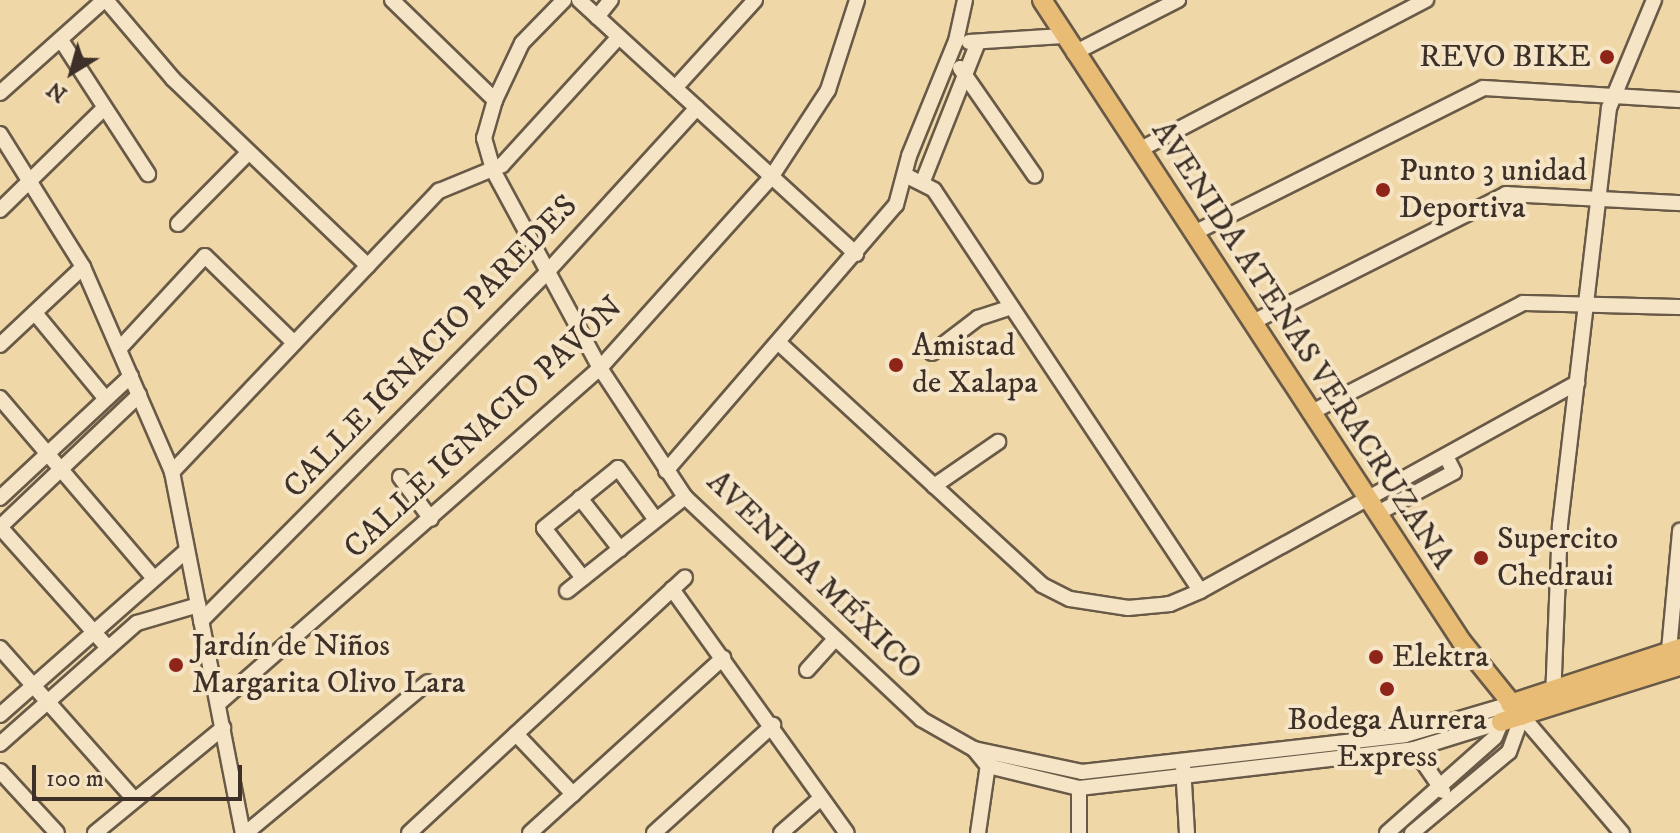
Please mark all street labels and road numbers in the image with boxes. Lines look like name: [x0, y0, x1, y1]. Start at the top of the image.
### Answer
street label: AVENIDA ATENAS VERACRUZANA: [1143, 114, 1461, 576]
street label: CALLE IGNACIO PAREDES: [276, 187, 586, 507]
street label: CALLE IGNACIO PAVÓN: [337, 289, 631, 567]
street label: AVENIDA MÉXICO: [698, 463, 930, 689]

